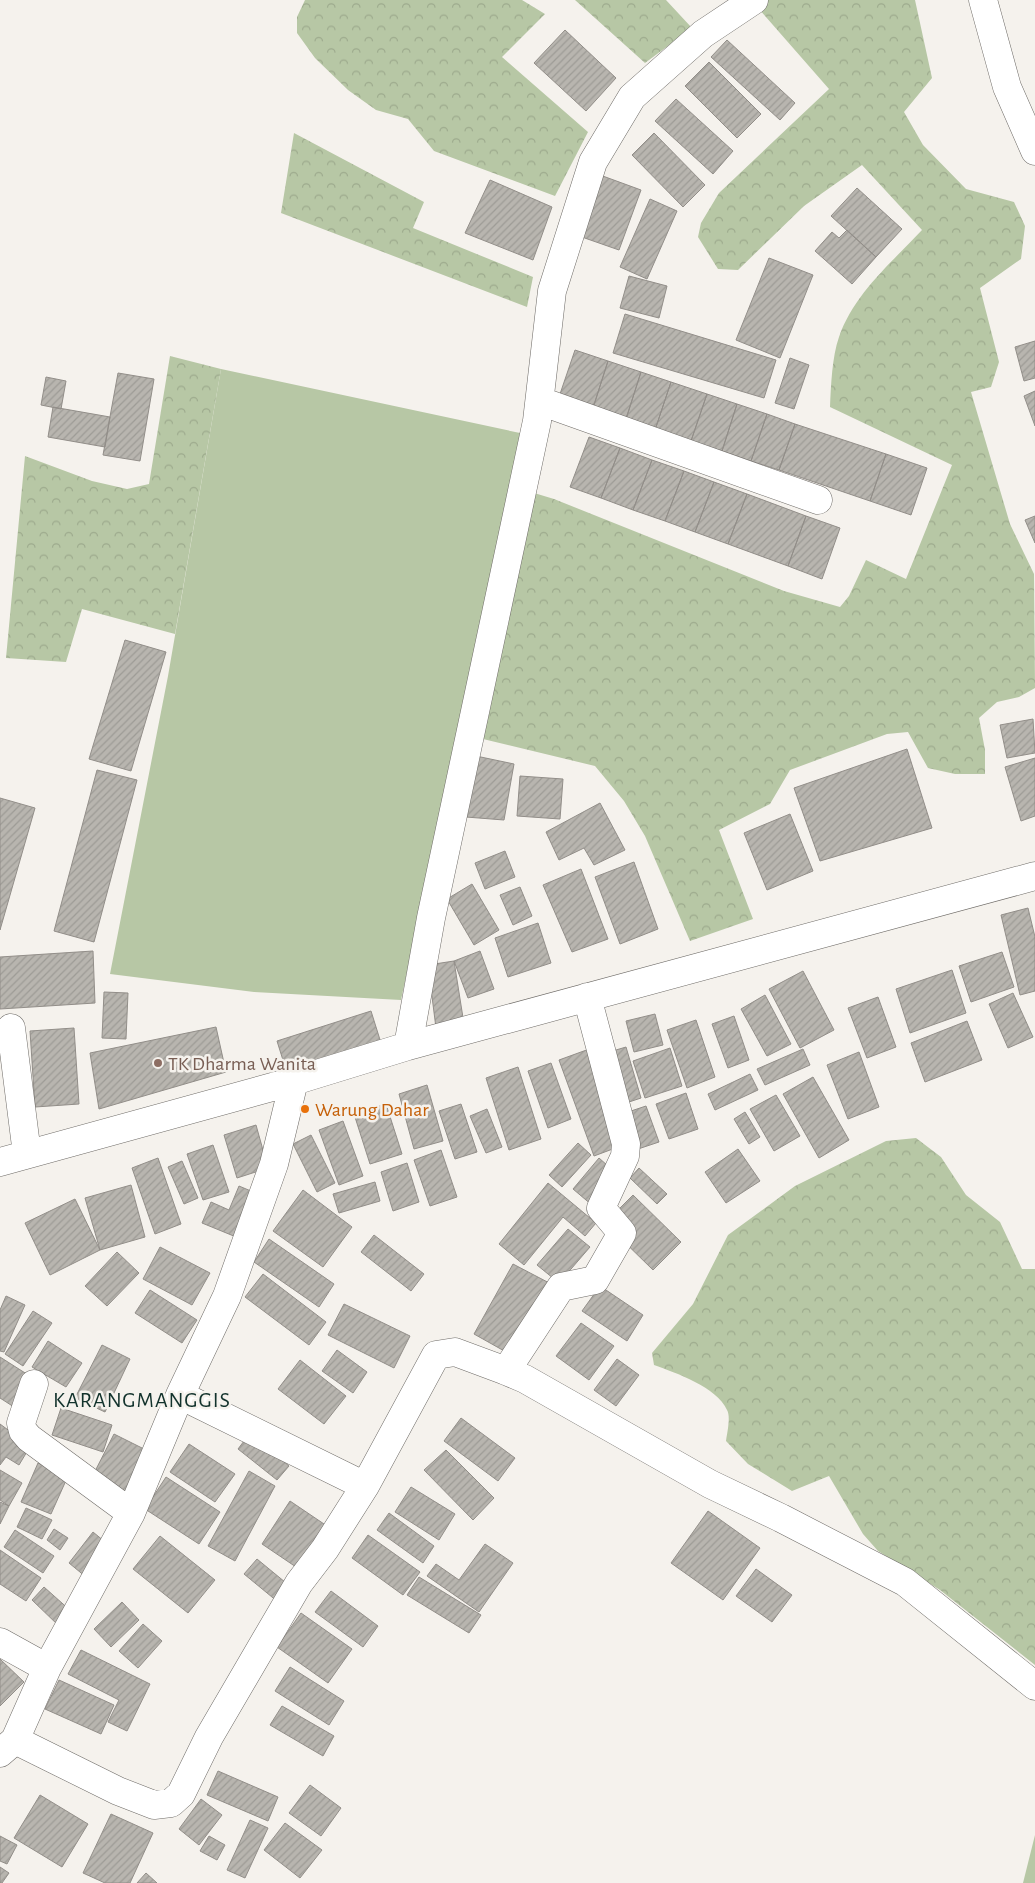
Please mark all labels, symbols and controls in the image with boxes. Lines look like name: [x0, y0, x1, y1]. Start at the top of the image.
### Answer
place label: TK Dharma Wanita: [168, 1054, 316, 1074]
marker: TK Dharma Wanita: [152, 1057, 164, 1069]
place label: Warung Dahar: [315, 1100, 429, 1120]
marker: Warung Dahar: [299, 1103, 311, 1115]
district label: KARANGMANGGIS: [53, 1389, 231, 1411]

